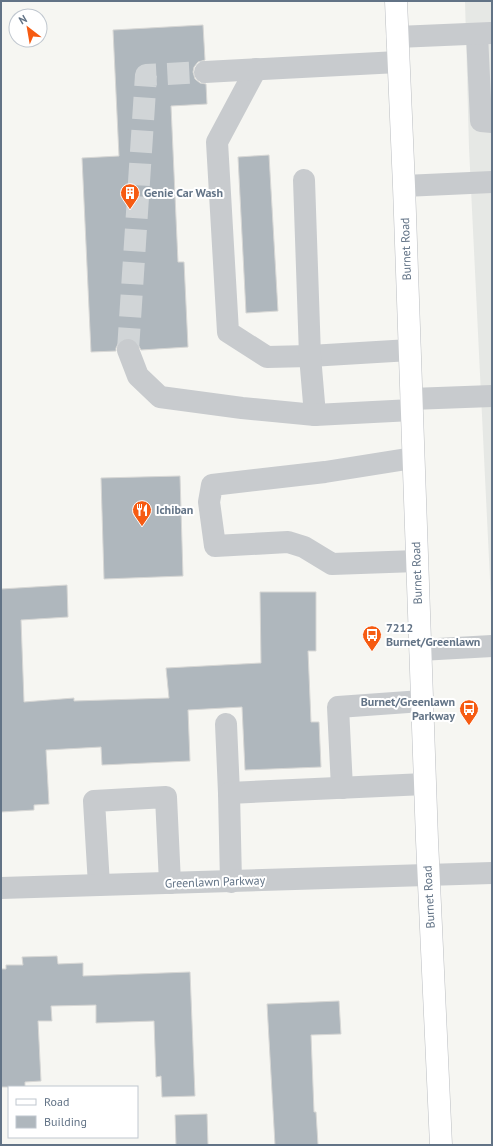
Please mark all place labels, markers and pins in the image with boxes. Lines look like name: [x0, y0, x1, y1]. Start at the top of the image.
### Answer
building icon: Genie Car Wash: [119, 182, 141, 210]
place label: Genie Car Wash: [144, 185, 223, 200]
restaurant icon: Ichiban: [131, 499, 153, 527]
place label: Ichiban: [156, 502, 193, 517]
place label: 7212 Burnet/Greenlawn: [386, 620, 480, 649]
bus stop icon: 7212 Burnet/Greenlawn: [361, 624, 383, 652]
place label: Burnet/Greenlawn Parkway: [361, 694, 455, 723]
bus stop icon: Burnet/Greenlawn Parkway: [458, 698, 480, 726]

